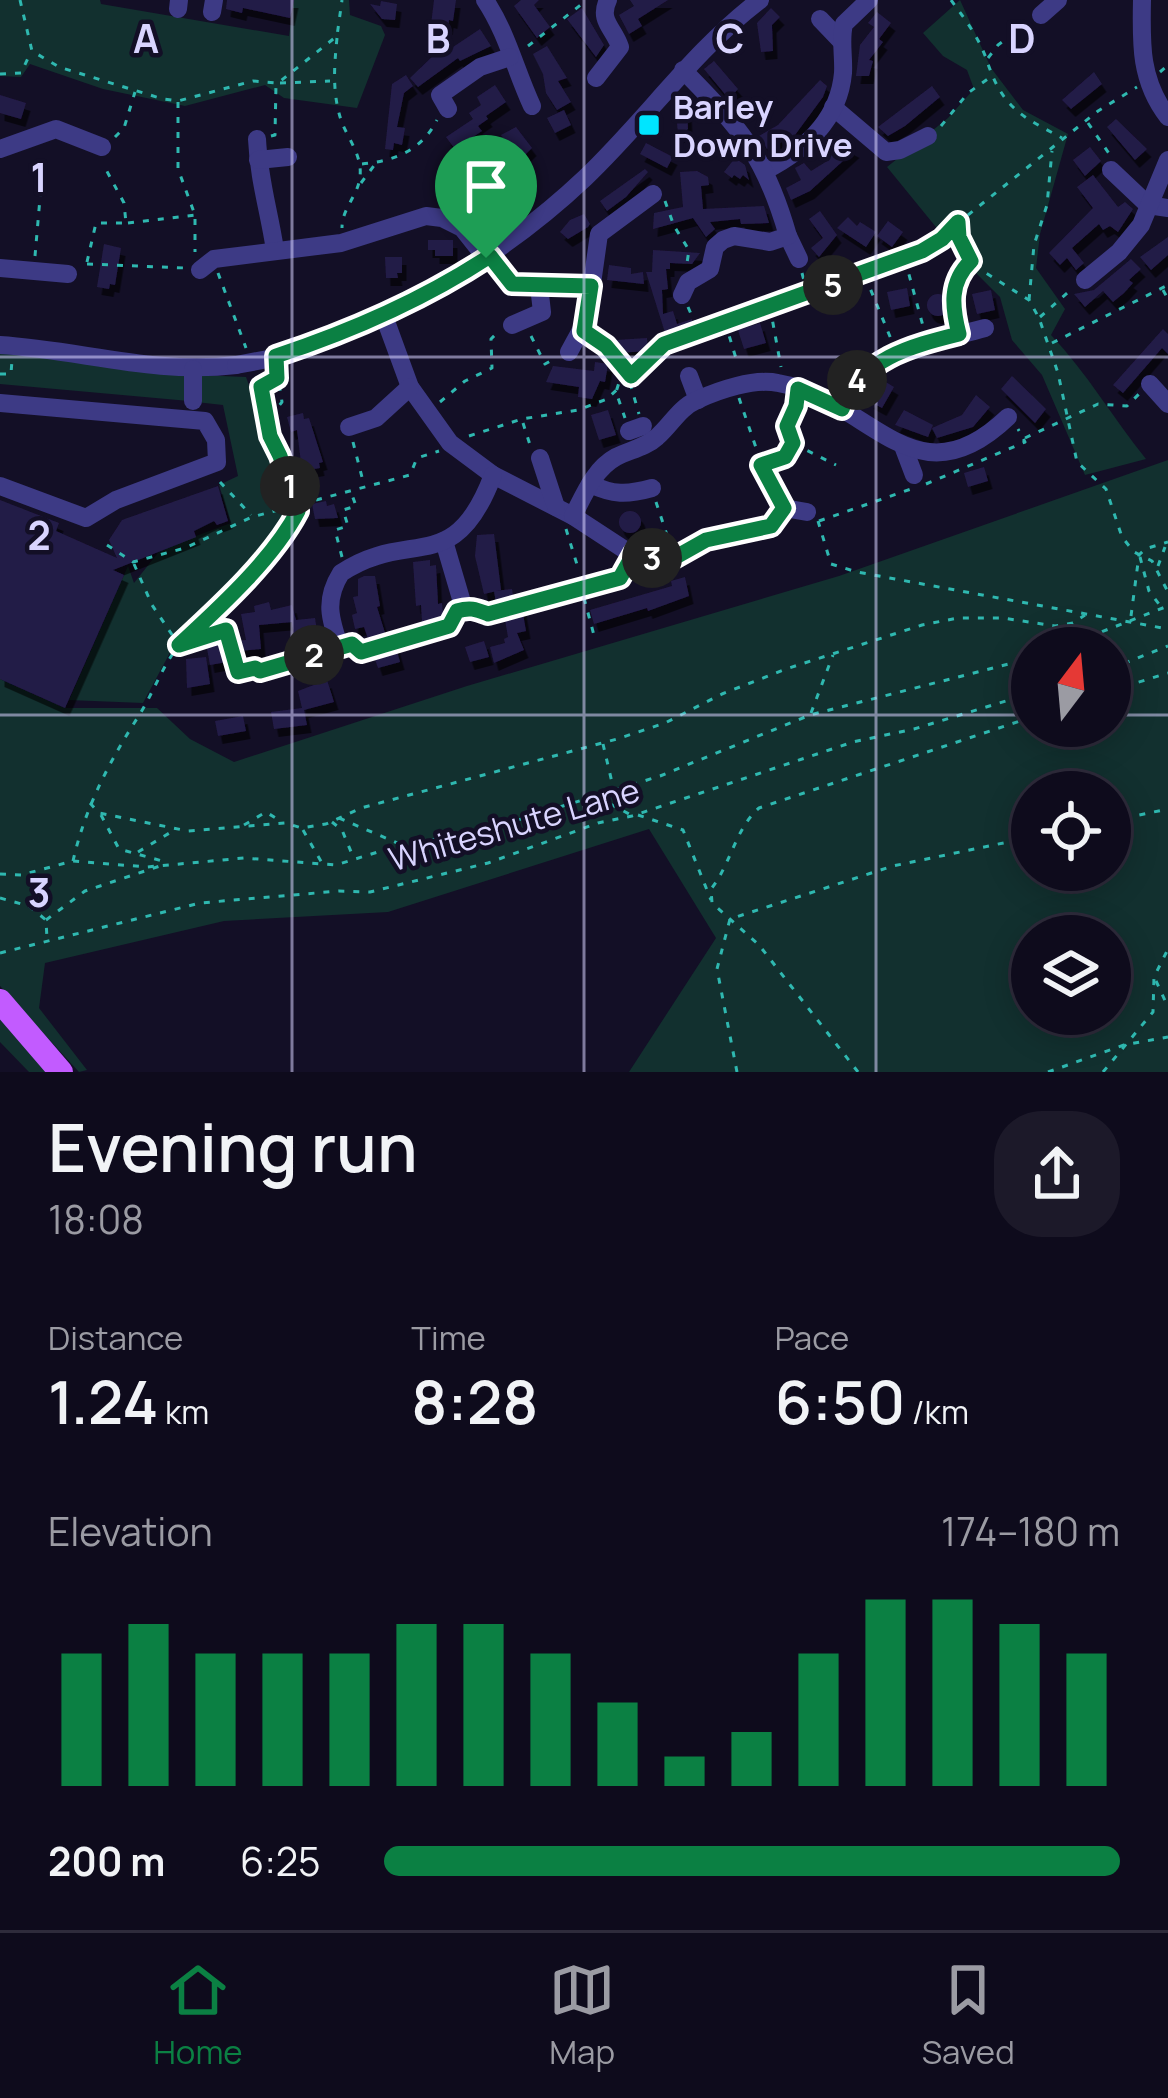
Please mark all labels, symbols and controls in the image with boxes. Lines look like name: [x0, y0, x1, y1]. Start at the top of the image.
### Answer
text: A: [133, 11, 159, 65]
text: B: [426, 11, 450, 65]
text: C: [716, 11, 744, 65]
text: D: [1008, 11, 1036, 65]
place label: Barley Down Drive: [673, 84, 853, 167]
marker: Barley Down Drive: [636, 112, 662, 138]
pin: [435, 135, 537, 258]
text: 1: [30, 150, 48, 204]
icon: arrive: [453, 153, 519, 219]
pin: 5: [803, 255, 863, 315]
text: 5: [823, 262, 843, 307]
pin: 4: [827, 350, 887, 410]
text: 4: [847, 357, 867, 402]
pin: 1: [260, 456, 320, 516]
text: 1: [283, 463, 297, 508]
text: 2: [27, 508, 51, 562]
pin: 3: [622, 528, 682, 588]
text: 3: [642, 535, 662, 580]
pin: 2: [284, 625, 344, 685]
north arrow: [1011, 627, 1131, 747]
map controls: [1011, 627, 1131, 1035]
text: 2: [304, 632, 324, 677]
street label: Whiteshute Lane: [383, 767, 645, 881]
button: locate: [1011, 771, 1131, 891]
text: 3: [28, 865, 50, 919]
button: layers: [1011, 915, 1131, 1035]
text: Evening run: [48, 1102, 418, 1192]
button: share: [994, 1111, 1120, 1237]
text: 18:08: [48, 1192, 144, 1246]
text: Distance: [48, 1315, 183, 1360]
text: Time: [411, 1315, 486, 1360]
text: Pace: [775, 1315, 849, 1360]
text: 1.24: [48, 1360, 158, 1442]
text: 8:28: [411, 1360, 538, 1442]
text: 6:50: [775, 1360, 905, 1442]
text: km: [158, 1389, 209, 1434]
text: /km: [905, 1389, 969, 1434]
text: Elevation: [48, 1504, 213, 1558]
text: 174–180 m: [941, 1504, 1120, 1558]
text: 200 m: [48, 1834, 165, 1888]
text: 6:25: [240, 1834, 321, 1888]
tab: Home: [153, 1957, 243, 2074]
tab: Map: [549, 1957, 615, 2074]
tab: Saved: [922, 1957, 1015, 2074]

